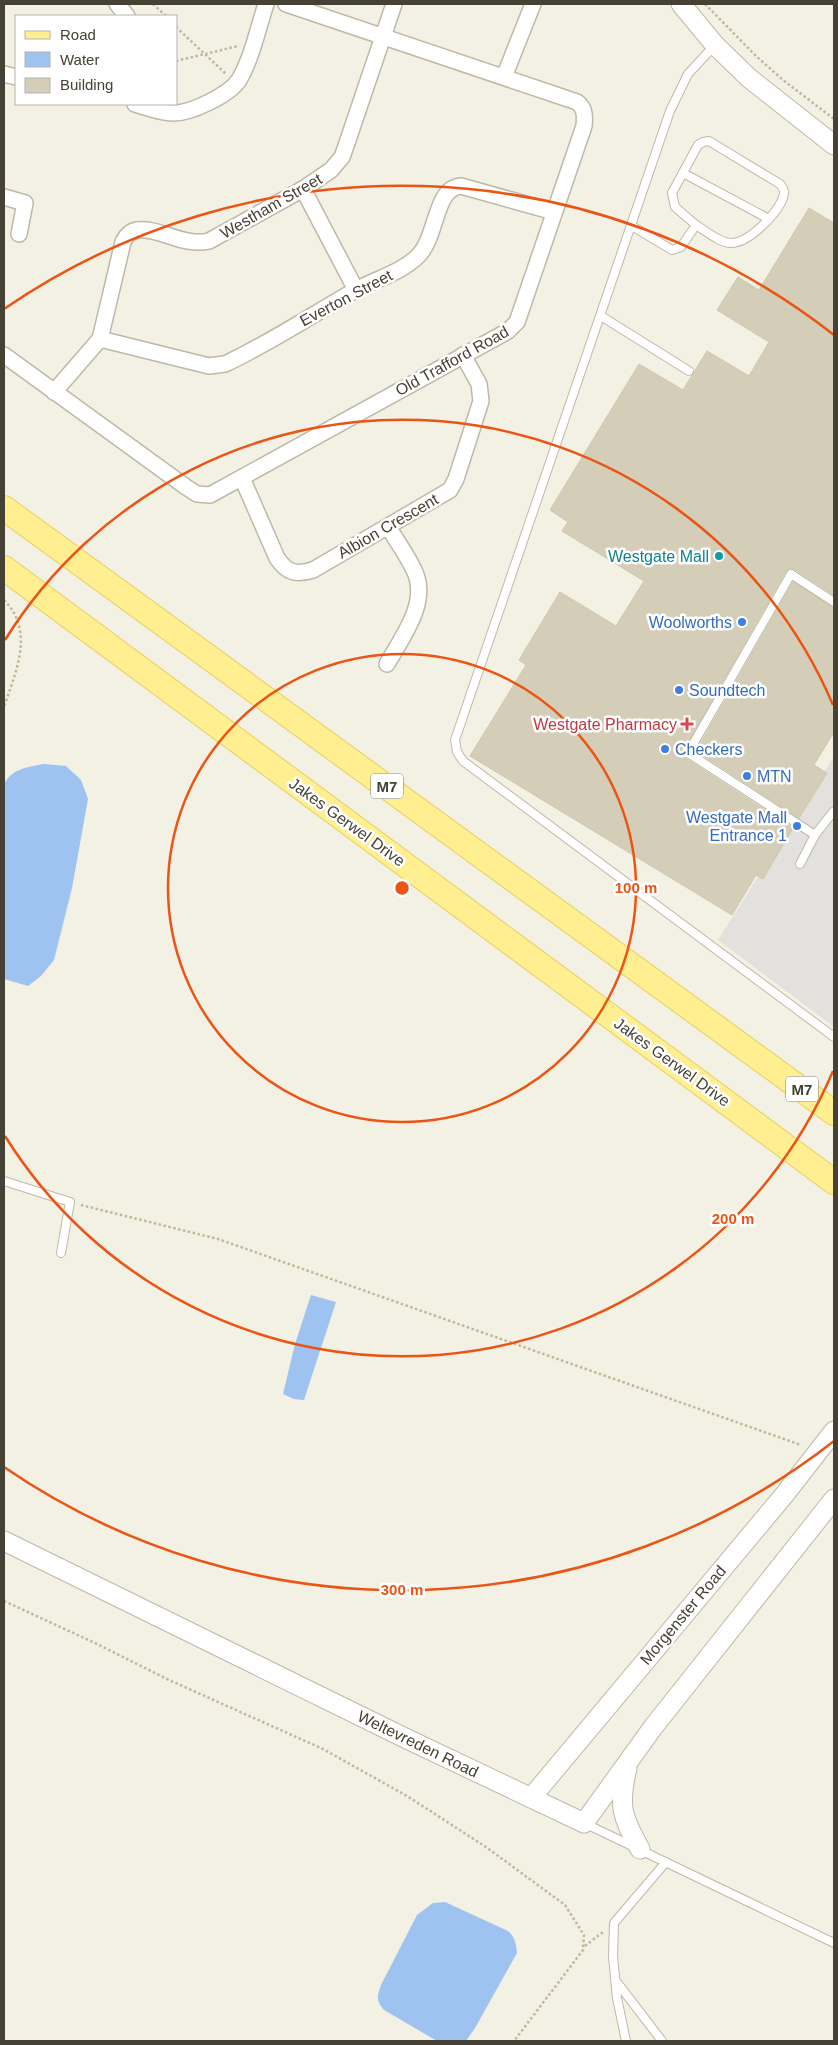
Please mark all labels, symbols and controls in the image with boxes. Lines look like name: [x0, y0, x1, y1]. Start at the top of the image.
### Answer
legend: [15, 15, 178, 105]
text: Road: [60, 26, 96, 43]
text: Water: [60, 51, 99, 68]
text: Building: [60, 76, 113, 93]
street label: Westham Street: [217, 170, 325, 242]
street label: Everton Street: [297, 266, 396, 330]
street label: Old Trafford Road: [392, 323, 512, 399]
street label: Albion Crescent: [335, 490, 442, 562]
place label: Westgate Mall: [608, 548, 709, 565]
marker: Westgate Mall: [713, 550, 725, 562]
place label: Woolworths: [649, 614, 732, 631]
marker: Woolworths: [736, 616, 748, 628]
place label: Soundtech: [689, 682, 766, 699]
marker: Soundtech: [673, 684, 685, 696]
place label: Westgate Pharmacy: [533, 716, 677, 733]
marker: Westgate Pharmacy: [681, 718, 693, 730]
place label: Checkers: [675, 741, 743, 758]
marker: Checkers: [659, 743, 671, 755]
place label: MTN: [757, 768, 792, 785]
marker: MTN: [741, 770, 753, 782]
street label: Jakes Gerwel Drive: [286, 774, 408, 870]
road number: M7: [371, 774, 403, 798]
place label: Westgate Mall Entrance 1: [686, 809, 787, 844]
marker: Westgate Mall Entrance 1: [791, 820, 803, 832]
centre of rings: [393, 879, 411, 897]
text: 100 m: [615, 879, 657, 896]
street label: Jakes Gerwel Drive: [611, 1014, 733, 1110]
road number: M7: [786, 1076, 818, 1102]
text: 200 m: [712, 1210, 754, 1227]
street label: Morgenster Road: [637, 1562, 729, 1668]
text: 300 m: [381, 1581, 423, 1598]
street label: Weltevreden Road: [355, 1707, 481, 1781]

